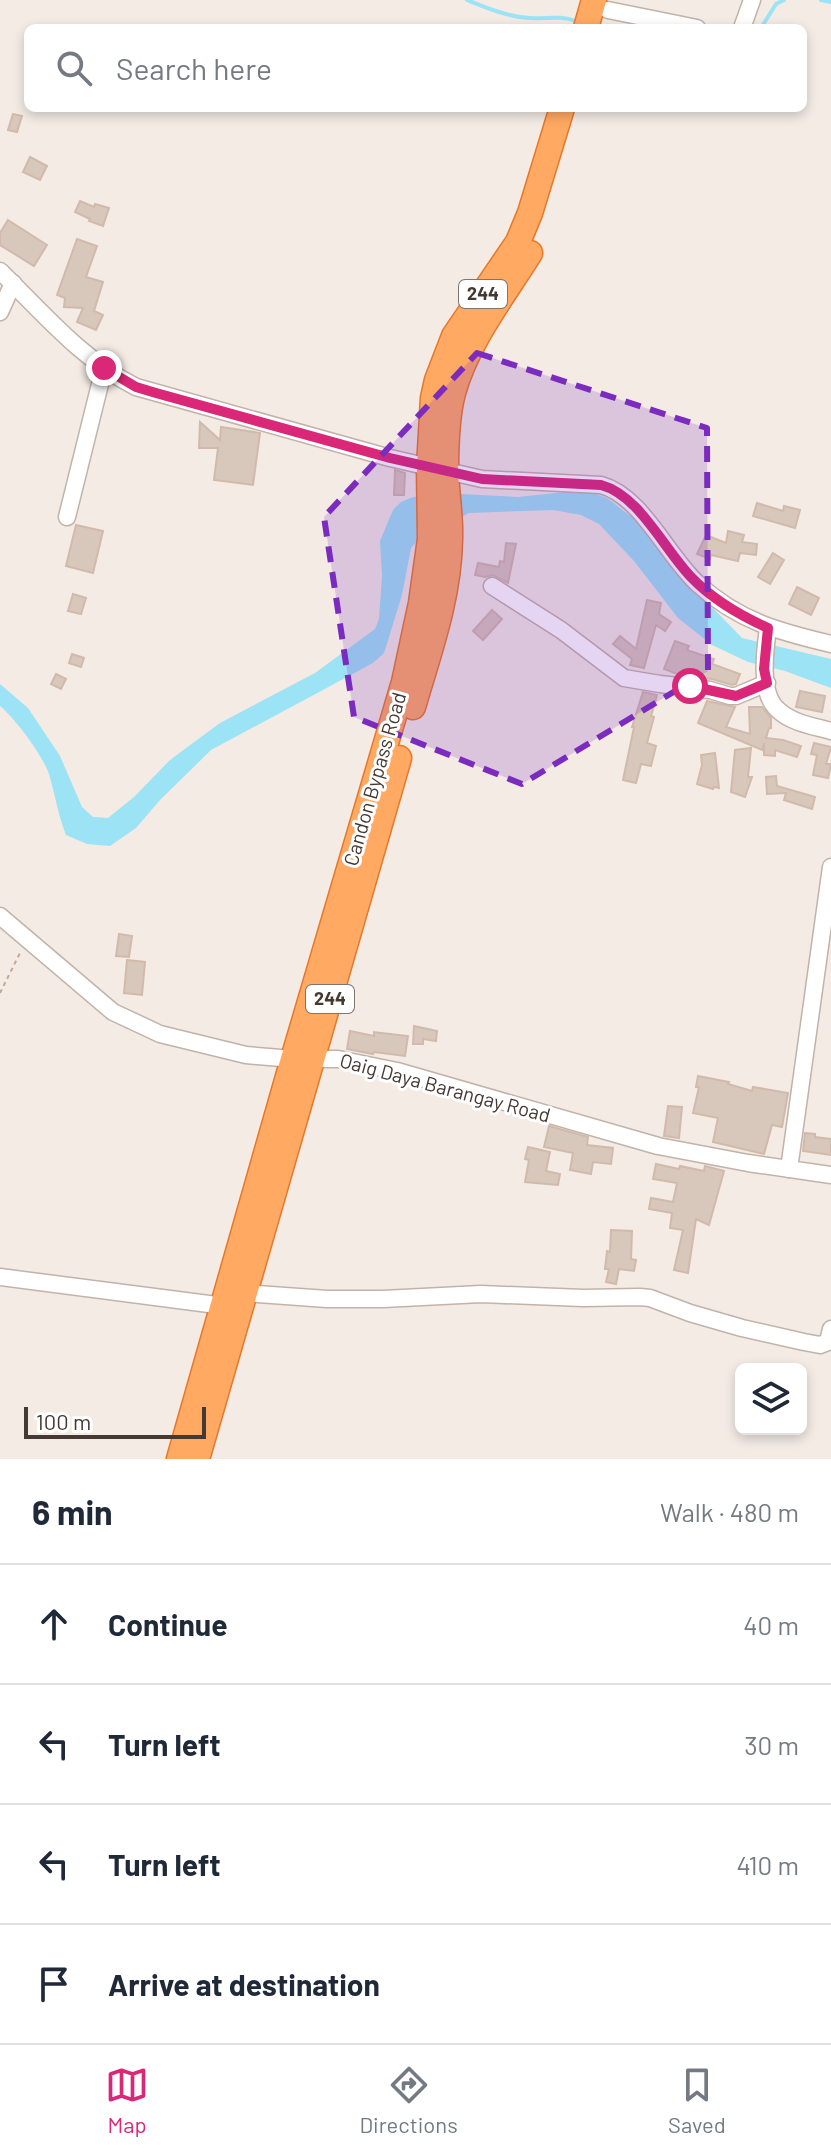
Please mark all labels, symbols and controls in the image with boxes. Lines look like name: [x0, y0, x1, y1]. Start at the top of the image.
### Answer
search box: [24, 24, 807, 112]
icon: search: [52, 46, 96, 90]
text: Search here: [116, 50, 272, 86]
road number: 244: [459, 280, 507, 308]
route end: [86, 350, 122, 386]
route start: [672, 668, 708, 704]
street label: Candon Bypass Road: [338, 689, 410, 868]
road number: 244: [306, 985, 354, 1013]
street label: Oaig Daya Barangay Road: [337, 1047, 553, 1127]
map controls: [735, 1363, 807, 1435]
button: layers: [735, 1363, 807, 1435]
scale bar: [24, 1403, 206, 1439]
text: 100 m: [36, 1408, 91, 1434]
text: 6 min: [32, 1491, 113, 1532]
text: Walk · 480 m: [660, 1496, 799, 1527]
icon: ahead: [32, 1602, 76, 1646]
text: Continue: [108, 1606, 228, 1642]
text: 40 m: [743, 1609, 799, 1640]
icon: left: [32, 1722, 76, 1766]
text: Turn left: [108, 1726, 221, 1762]
text: 30 m: [744, 1729, 799, 1760]
icon: left: [32, 1842, 76, 1886]
text: Turn left: [108, 1846, 221, 1882]
text: 410 m: [737, 1849, 799, 1880]
icon: arrive: [32, 1962, 76, 2006]
text: Arrive at destination: [108, 1966, 380, 2002]
tab: Map: [105, 2063, 149, 2137]
tab: Directions: [359, 2063, 458, 2137]
tab: Saved: [668, 2063, 726, 2137]

